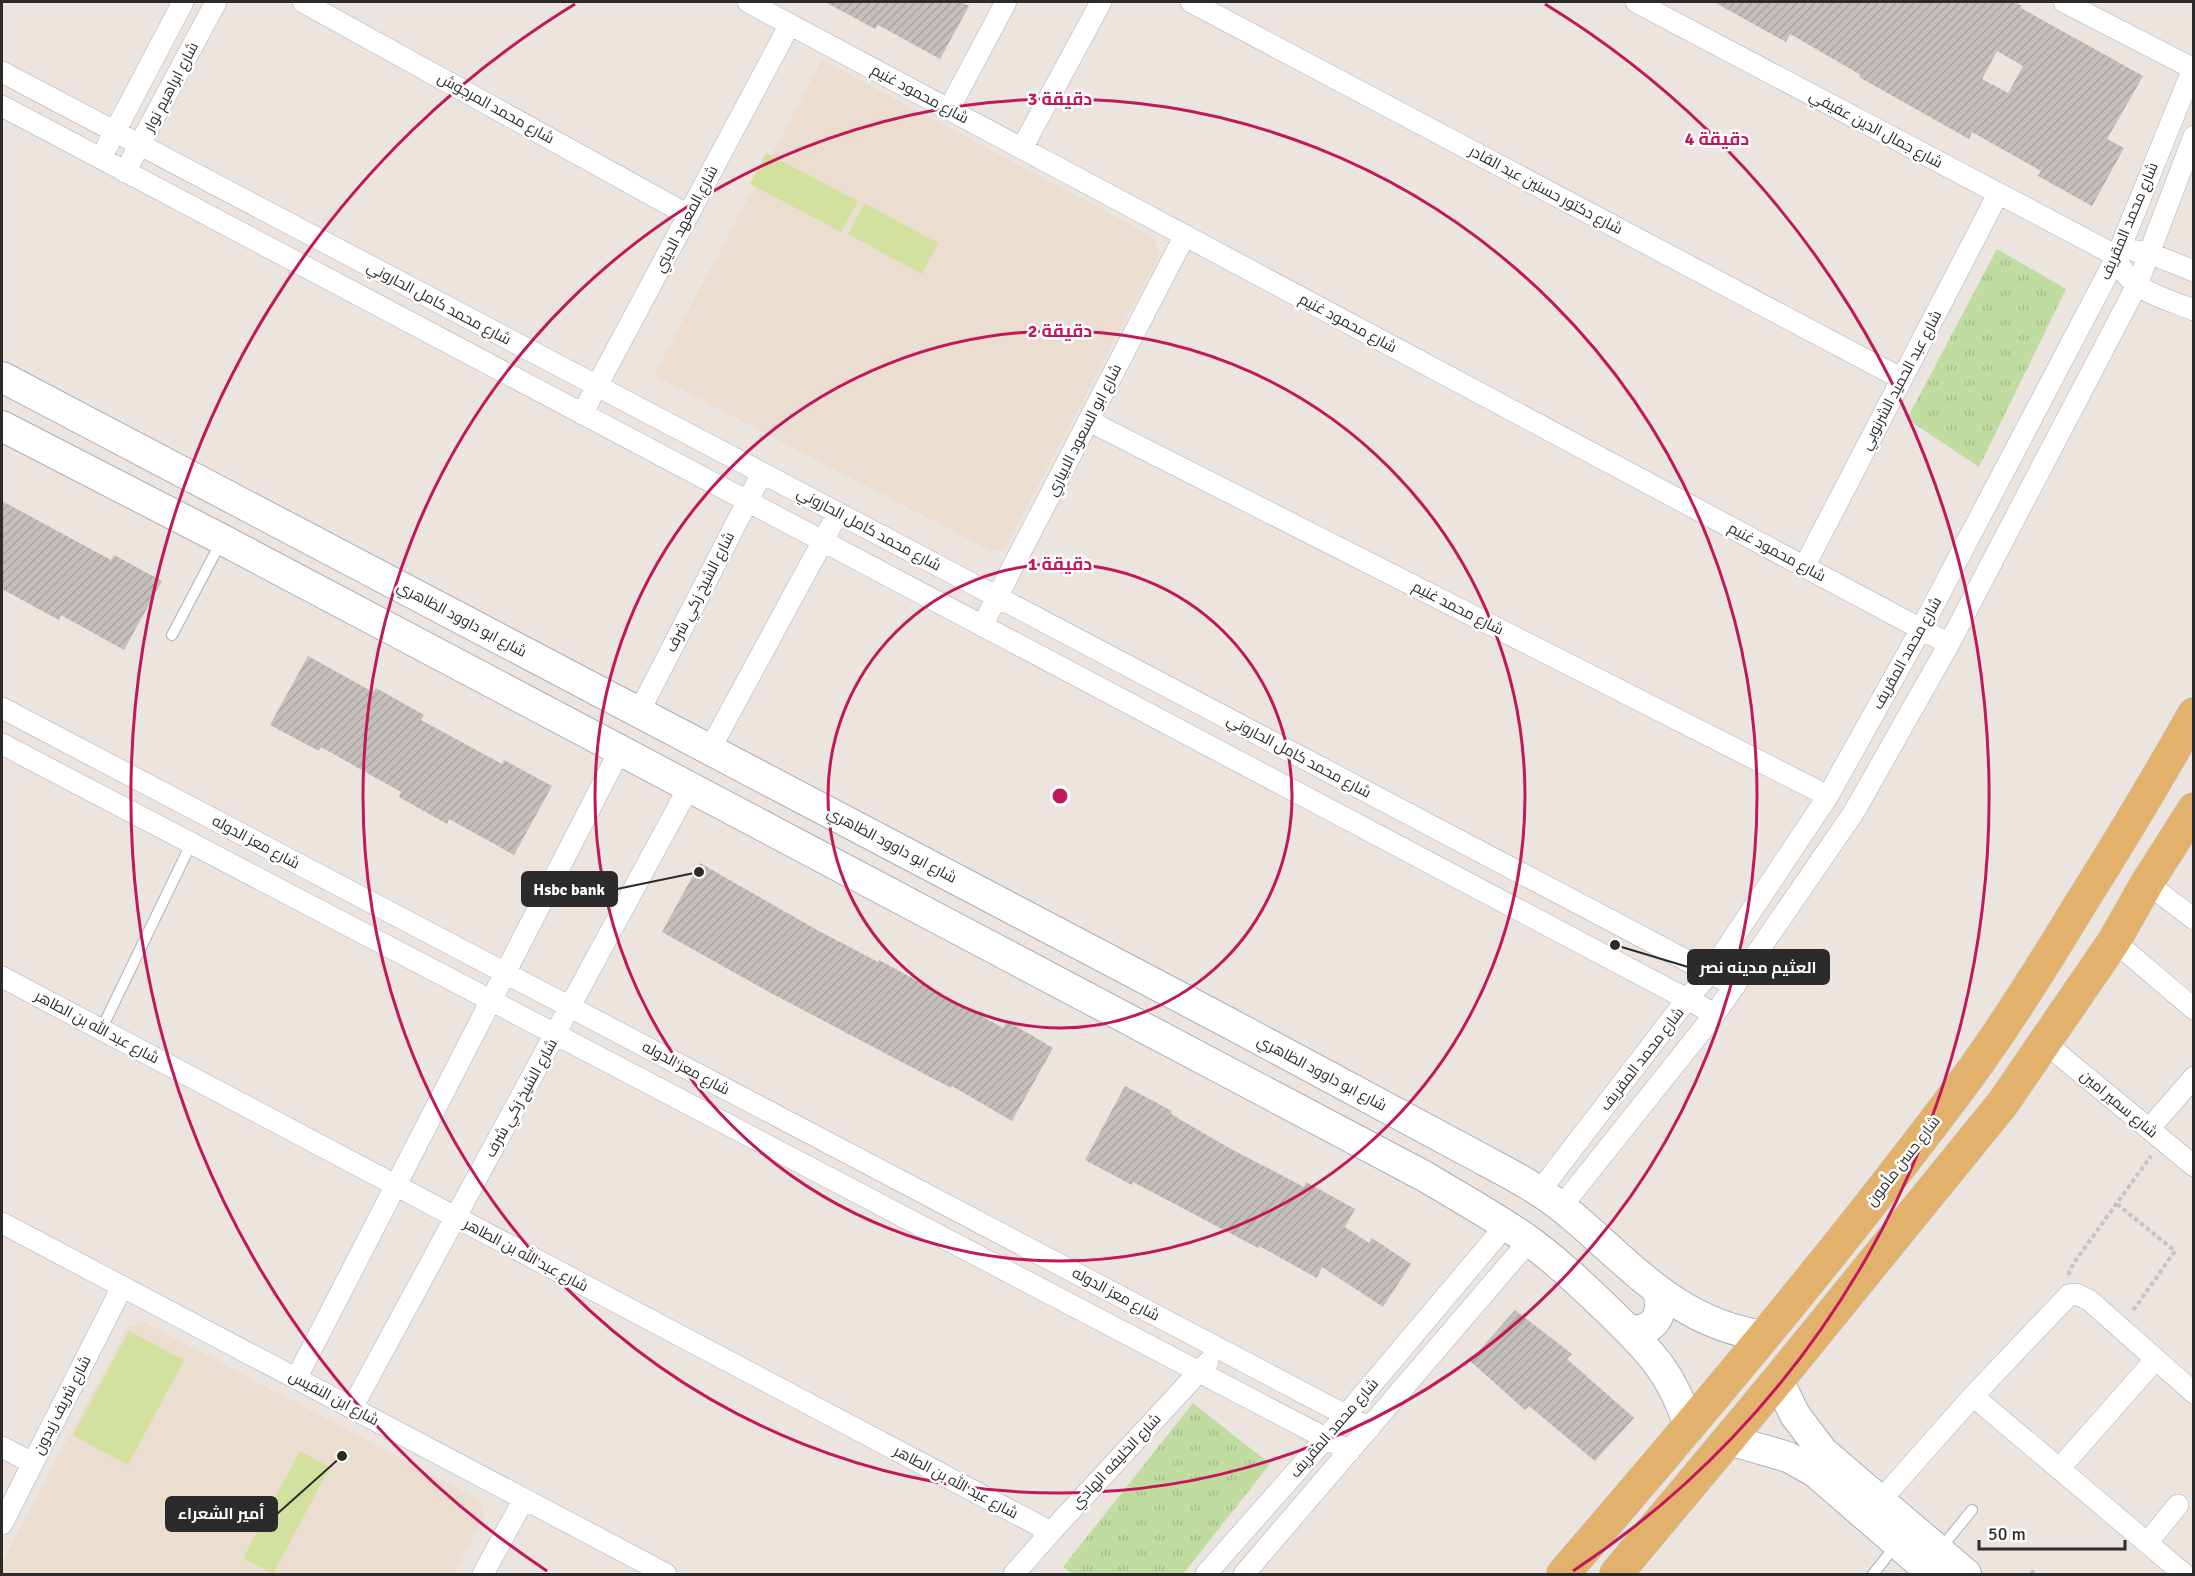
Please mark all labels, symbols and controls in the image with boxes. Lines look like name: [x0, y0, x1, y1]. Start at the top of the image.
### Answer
street label: شارع ابراهيم نوار: [139, 39, 204, 137]
street label: شارع محمود غنيم: [867, 61, 972, 129]
street label: شارع محمد المرجوش: [434, 69, 557, 149]
street label: شارع جمال الدين عفيفي: [1805, 86, 1946, 174]
text: 3 دقيقة: [1028, 88, 1092, 110]
text: 4 دقيقة: [1685, 128, 1749, 150]
street label: شارع دكتور حسنين عبد القادر: [1464, 141, 1626, 240]
street label: شارع محمد المقريف: [2096, 160, 2164, 283]
street label: شارع المعهد الديني: [650, 163, 724, 277]
street label: شارع محمد كامل الحاروني: [362, 257, 514, 351]
street label: شارع محمود غنيم: [1295, 290, 1400, 358]
street label: شارع عبد الحميد الشرنوبي: [1857, 307, 1948, 454]
text: 2 دقيقة: [1028, 320, 1092, 342]
street label: شارع ابو السعود الابياري: [1043, 361, 1128, 501]
street label: شارع محمد كامل الحاروني: [792, 483, 944, 577]
street label: شارع محمود غنيم: [1724, 519, 1829, 587]
street label: شارع الشيخ زكي شرف: [662, 529, 741, 657]
text: 1 دقيقة: [1028, 553, 1092, 575]
street label: شارع ابو داوود الظاهري: [393, 577, 530, 663]
street label: شارع محمد غنيم: [1408, 577, 1507, 641]
street label: شارع محمد المقريف: [1869, 594, 1947, 713]
street label: شارع محمد كامل الحاروني: [1222, 710, 1374, 804]
centre of rings: [1050, 786, 1070, 806]
street label: شارع ابو داوود الظاهري: [823, 803, 960, 889]
street label: شارع معز الدوله: [208, 811, 303, 874]
callout: Hsbc bank: [522, 872, 617, 906]
text: Hsbc bank: [533, 880, 605, 900]
callout: العثيم مدينه نصر: [1688, 950, 1829, 984]
text: العثيم مدينه نصر: [1698, 958, 1817, 979]
street label: شارع عبد الله بن الطاهر: [30, 985, 163, 1069]
street label: شارع محمد المقريف: [1596, 1004, 1689, 1115]
street label: شارع ابو داوود الظاهري: [1253, 1031, 1390, 1117]
street label: شارع الشيخ زكي شرف: [481, 1036, 564, 1162]
street label: شارع معز الدوله: [638, 1037, 733, 1100]
street label: شارع سمير امين: [2075, 1066, 2161, 1143]
street label: شارع حسن مأمون: [1861, 1112, 1945, 1211]
street label: شارع عبد الله بن الطاهر: [459, 1213, 592, 1297]
street label: شارع معز الدوله: [1068, 1263, 1163, 1326]
street label: شارع شريف زيدون: [29, 1352, 96, 1458]
street label: شارع ابن النفيس: [285, 1367, 382, 1431]
street label: شارع محمد المقريف: [1286, 1375, 1384, 1483]
street label: شارع الخليفه الهادي: [1067, 1410, 1167, 1514]
street label: شارع عبد الله بن الطاهر: [889, 1440, 1022, 1524]
callout: أمير الشعراء: [166, 1497, 277, 1531]
text: أمير الشعراء: [178, 1503, 264, 1524]
scale bar: [1979, 1513, 2124, 1551]
text: 50 m: [1988, 1523, 2026, 1545]

